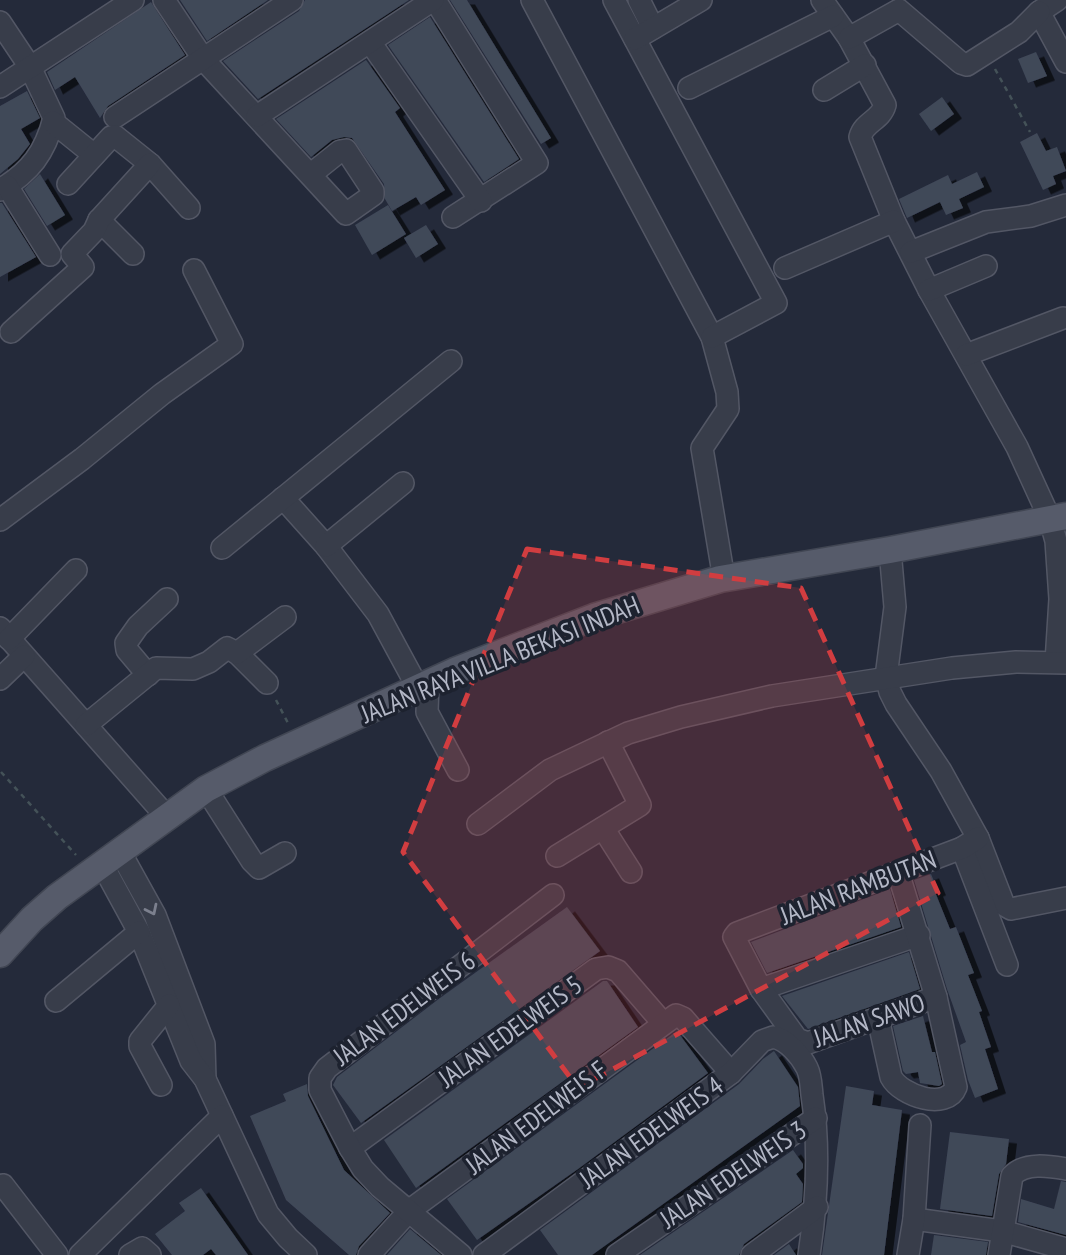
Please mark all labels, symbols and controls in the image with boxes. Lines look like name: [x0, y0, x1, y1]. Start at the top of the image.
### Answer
street label: JALAN RAYA VILLA BEKASI INDAH: [355, 588, 644, 730]
street label: JALAN RAMBUTAN: [774, 842, 941, 932]
one-way arrow: [143, 903, 157, 915]
street label: JALAN EDELWEIS 6: [326, 944, 482, 1073]
street label: JALAN EDELWEIS 5: [431, 968, 588, 1095]
street label: JALAN SAWO: [808, 986, 929, 1055]
street label: JALAN EDELWEIS F: [458, 1053, 613, 1181]
street label: JALAN EDELWEIS 4: [572, 1069, 730, 1196]
street label: JALAN EDELWEIS 3: [653, 1113, 812, 1236]

